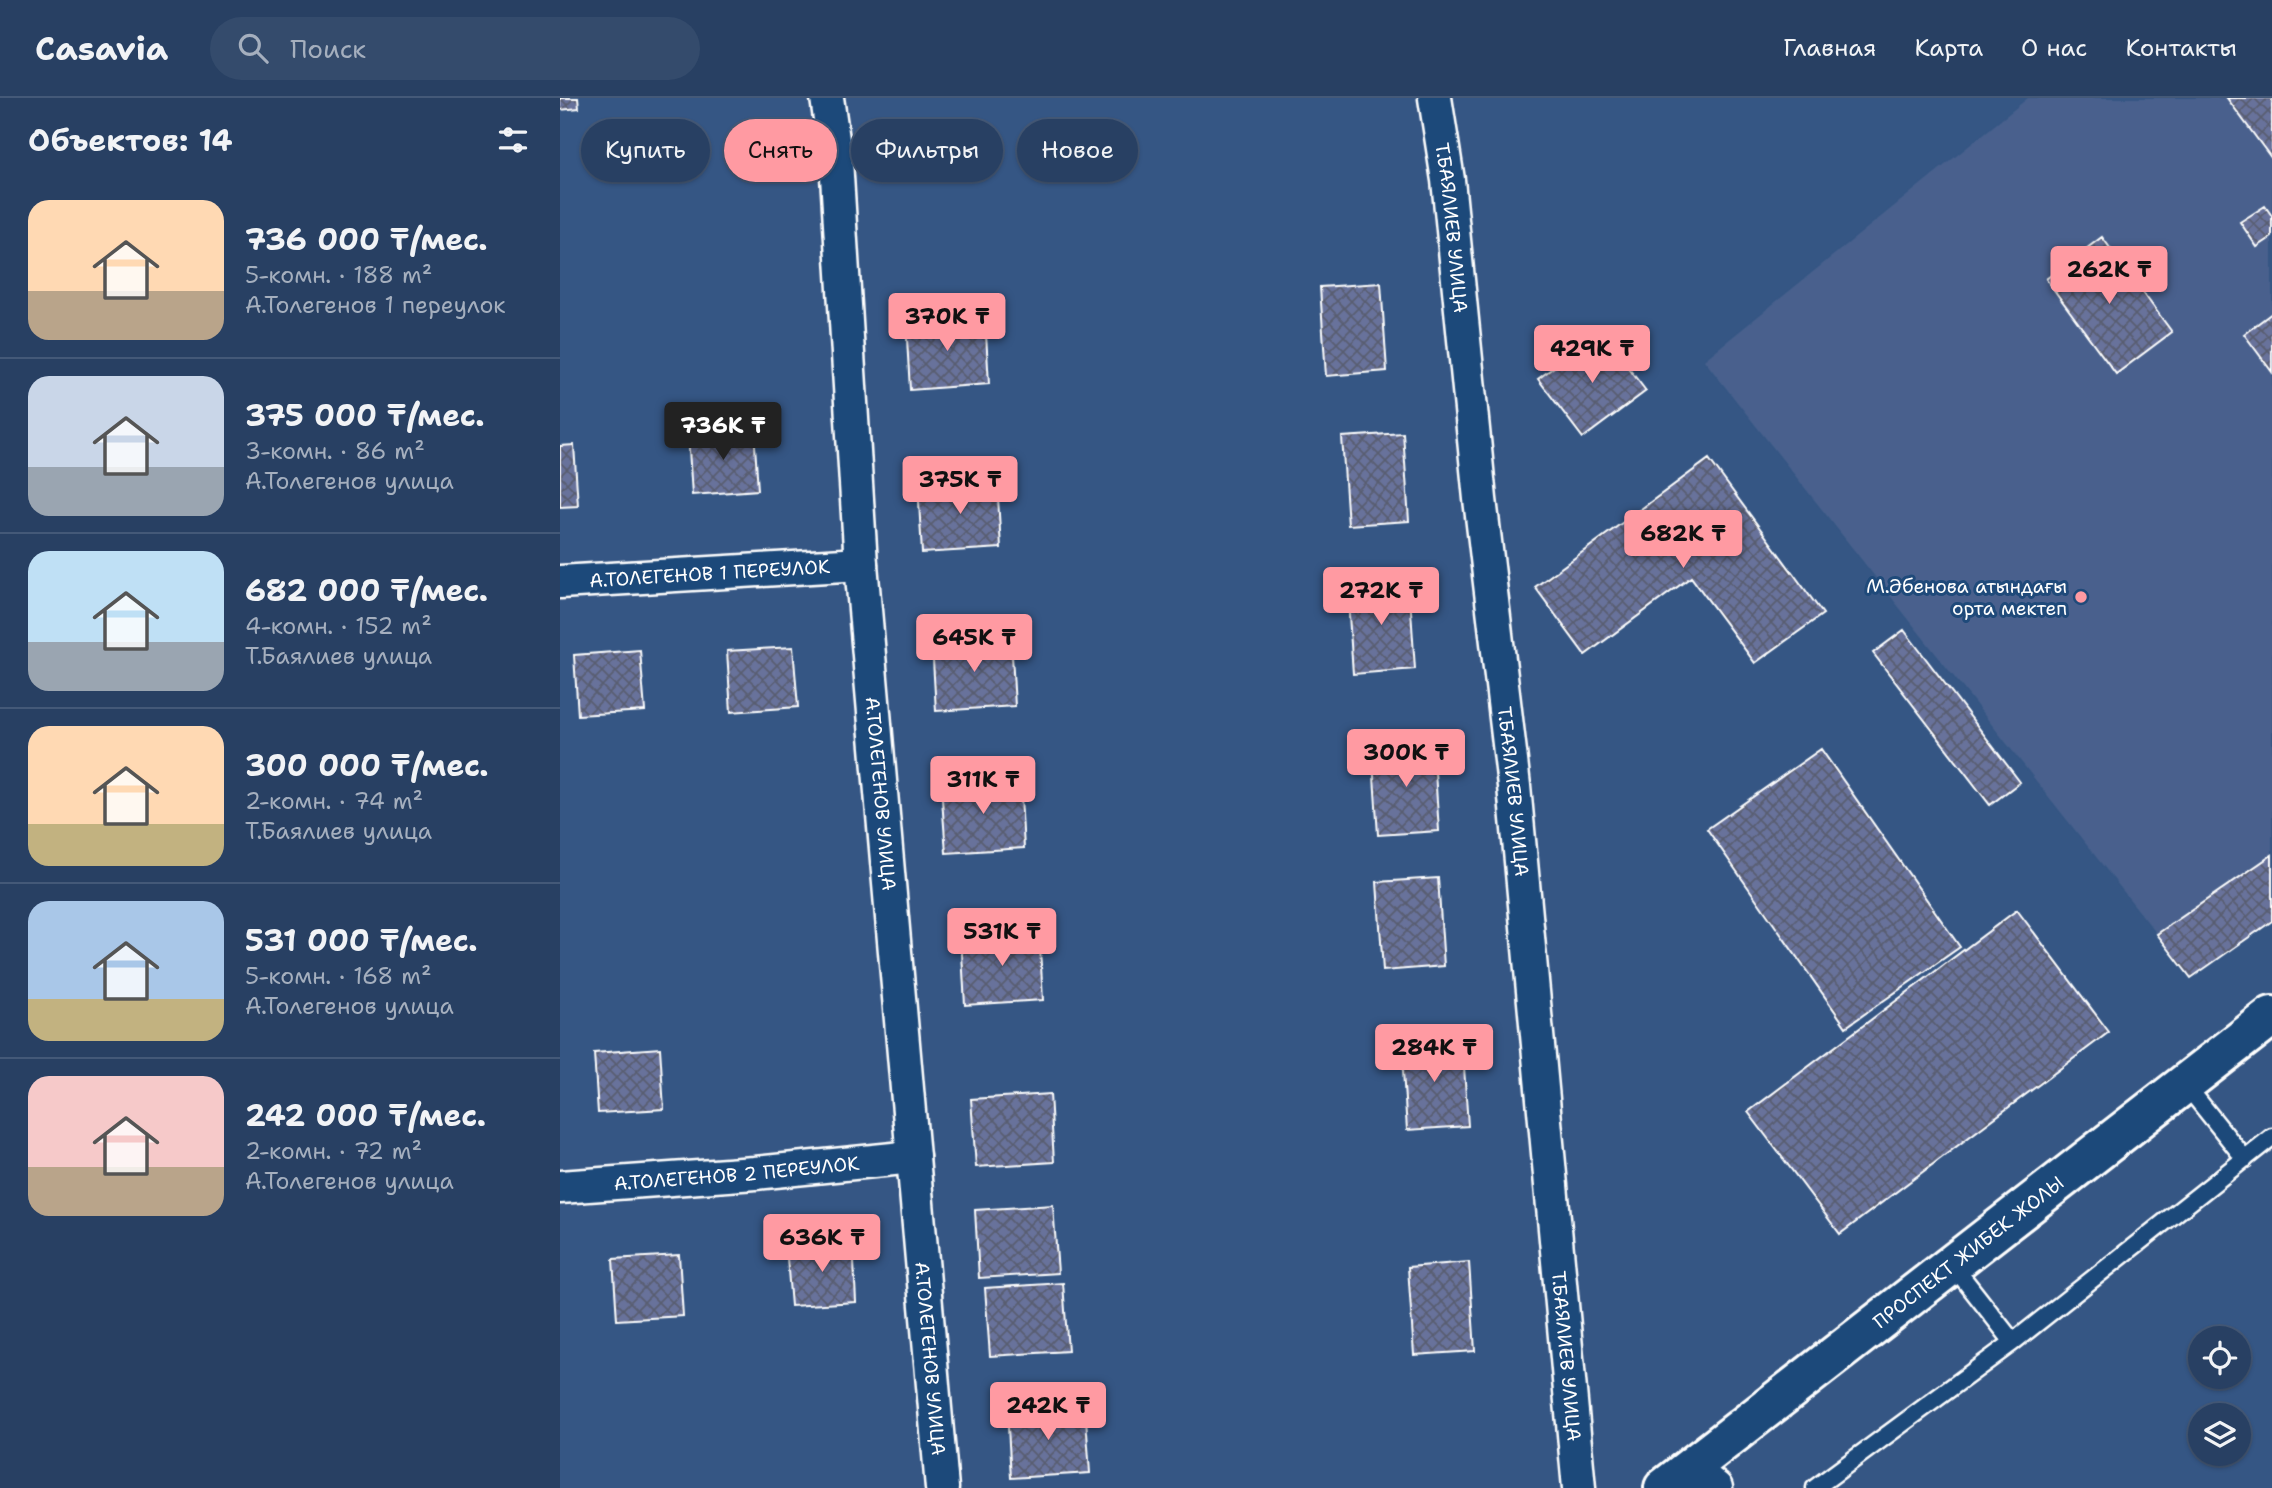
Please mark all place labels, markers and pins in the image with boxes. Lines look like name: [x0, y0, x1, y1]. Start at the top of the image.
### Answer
pin: 262K ₸: [2052, 246, 2166, 306]
pin: 370K ₸: [890, 294, 1004, 353]
pin: 429K ₸: [1535, 326, 1649, 385]
pin: 736K ₸: [666, 402, 780, 462]
pin: 375K ₸: [903, 456, 1017, 516]
pin: 682K ₸: [1626, 510, 1740, 570]
pin: 272K ₸: [1324, 568, 1438, 627]
place label: М.Әбенова атындағы орта мектеп: [1866, 574, 2067, 621]
marker: М.Әбенова атындағы орта мектеп: [2073, 589, 2089, 605]
pin: 645K ₸: [917, 614, 1031, 674]
pin: 300K ₸: [1349, 730, 1463, 789]
pin: 311K ₸: [926, 756, 1040, 816]
pin: 531K ₸: [945, 908, 1059, 968]
pin: 284K ₸: [1377, 1024, 1491, 1084]
pin: 636K ₸: [765, 1214, 879, 1274]
pin: 242K ₸: [991, 1382, 1105, 1442]

